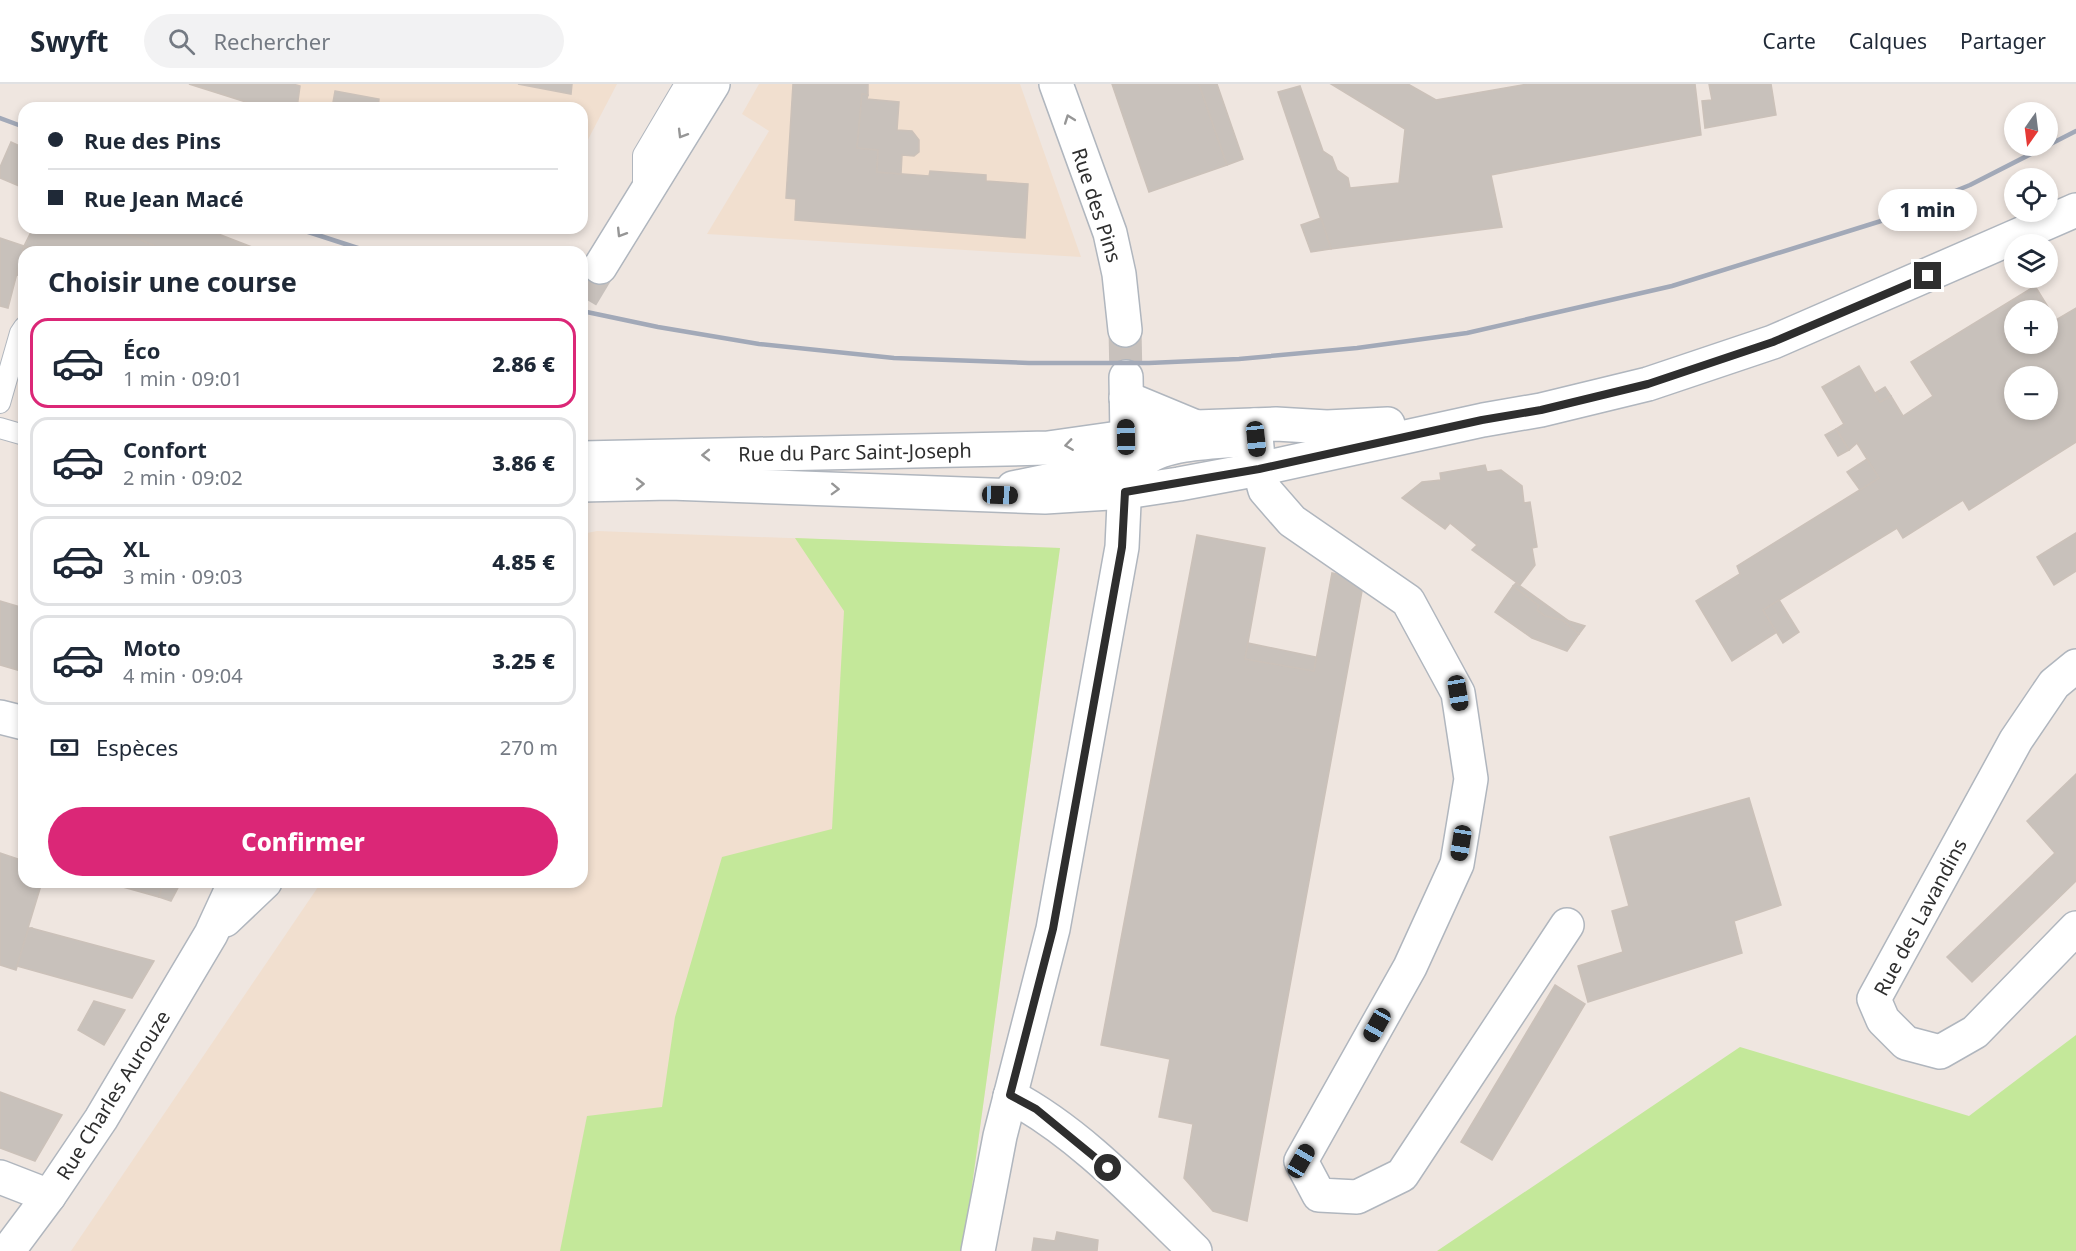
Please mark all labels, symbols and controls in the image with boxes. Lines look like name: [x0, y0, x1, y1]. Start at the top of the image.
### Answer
search box: [144, 14, 564, 68]
text: Swyft: [30, 22, 108, 60]
icon: search: [165, 25, 198, 58]
text: Rechercher: [213, 26, 330, 56]
text: Carte: [1763, 27, 1816, 55]
text: Calques: [1849, 27, 1927, 55]
text: Partager: [1960, 27, 2046, 55]
north arrow: [2004, 102, 2058, 156]
map controls: [2004, 102, 2058, 420]
one-way arrow: [1063, 114, 1076, 124]
text: Rue des Pins: [84, 125, 221, 155]
one-way arrow: [678, 128, 690, 138]
street label: Rue des Pins: [1066, 144, 1128, 266]
button: locate: [2004, 168, 2058, 222]
text: Rue Jean Macé: [84, 183, 244, 213]
callout: 1 min: [1878, 189, 1978, 231]
text: 1 min: [1900, 196, 1955, 223]
one-way arrow: [617, 227, 629, 237]
button: layers: [2004, 234, 2058, 288]
route end: [1914, 262, 1941, 289]
text: Choisir une course: [48, 263, 297, 300]
button: +: [2004, 300, 2058, 354]
text: Éco: [123, 335, 160, 365]
icon: car: [51, 336, 105, 390]
text: 2.86 €: [492, 348, 555, 378]
text: 1 min · 09:01: [123, 365, 243, 392]
button: −: [2004, 366, 2058, 420]
car: [1117, 419, 1135, 455]
car: [1245, 420, 1267, 458]
text: Confort: [123, 434, 207, 464]
icon: car: [51, 435, 105, 489]
street label: Rue du Parc Saint-Joseph: [738, 436, 972, 468]
one-way arrow: [1064, 439, 1073, 451]
text: 3.86 €: [492, 447, 555, 477]
one-way arrow: [701, 449, 710, 462]
text: 2 min · 09:02: [123, 464, 243, 491]
one-way arrow: [636, 477, 645, 490]
one-way arrow: [831, 483, 840, 496]
car: [982, 485, 1018, 505]
text: XL: [123, 533, 150, 563]
icon: car: [51, 534, 105, 588]
text: 4.85 €: [492, 546, 555, 576]
text: 3 min · 09:03: [123, 563, 243, 590]
text: Moto: [123, 632, 181, 662]
icon: car: [51, 633, 105, 687]
text: 3.25 €: [492, 645, 555, 675]
text: 4 min · 09:04: [123, 662, 243, 689]
car: [1446, 674, 1470, 712]
icon: cash: [48, 731, 81, 764]
text: Espèces: [96, 732, 178, 762]
text: 270 m: [500, 734, 558, 761]
button: Confirmer: [48, 807, 558, 876]
car: [1449, 824, 1473, 862]
street label: Rue des Lavandins: [1867, 834, 1973, 1000]
street label: Rue Charles Aurouze: [50, 1005, 176, 1185]
car: [1360, 1005, 1394, 1045]
car: [1284, 1141, 1318, 1181]
route start: [1094, 1154, 1121, 1181]

